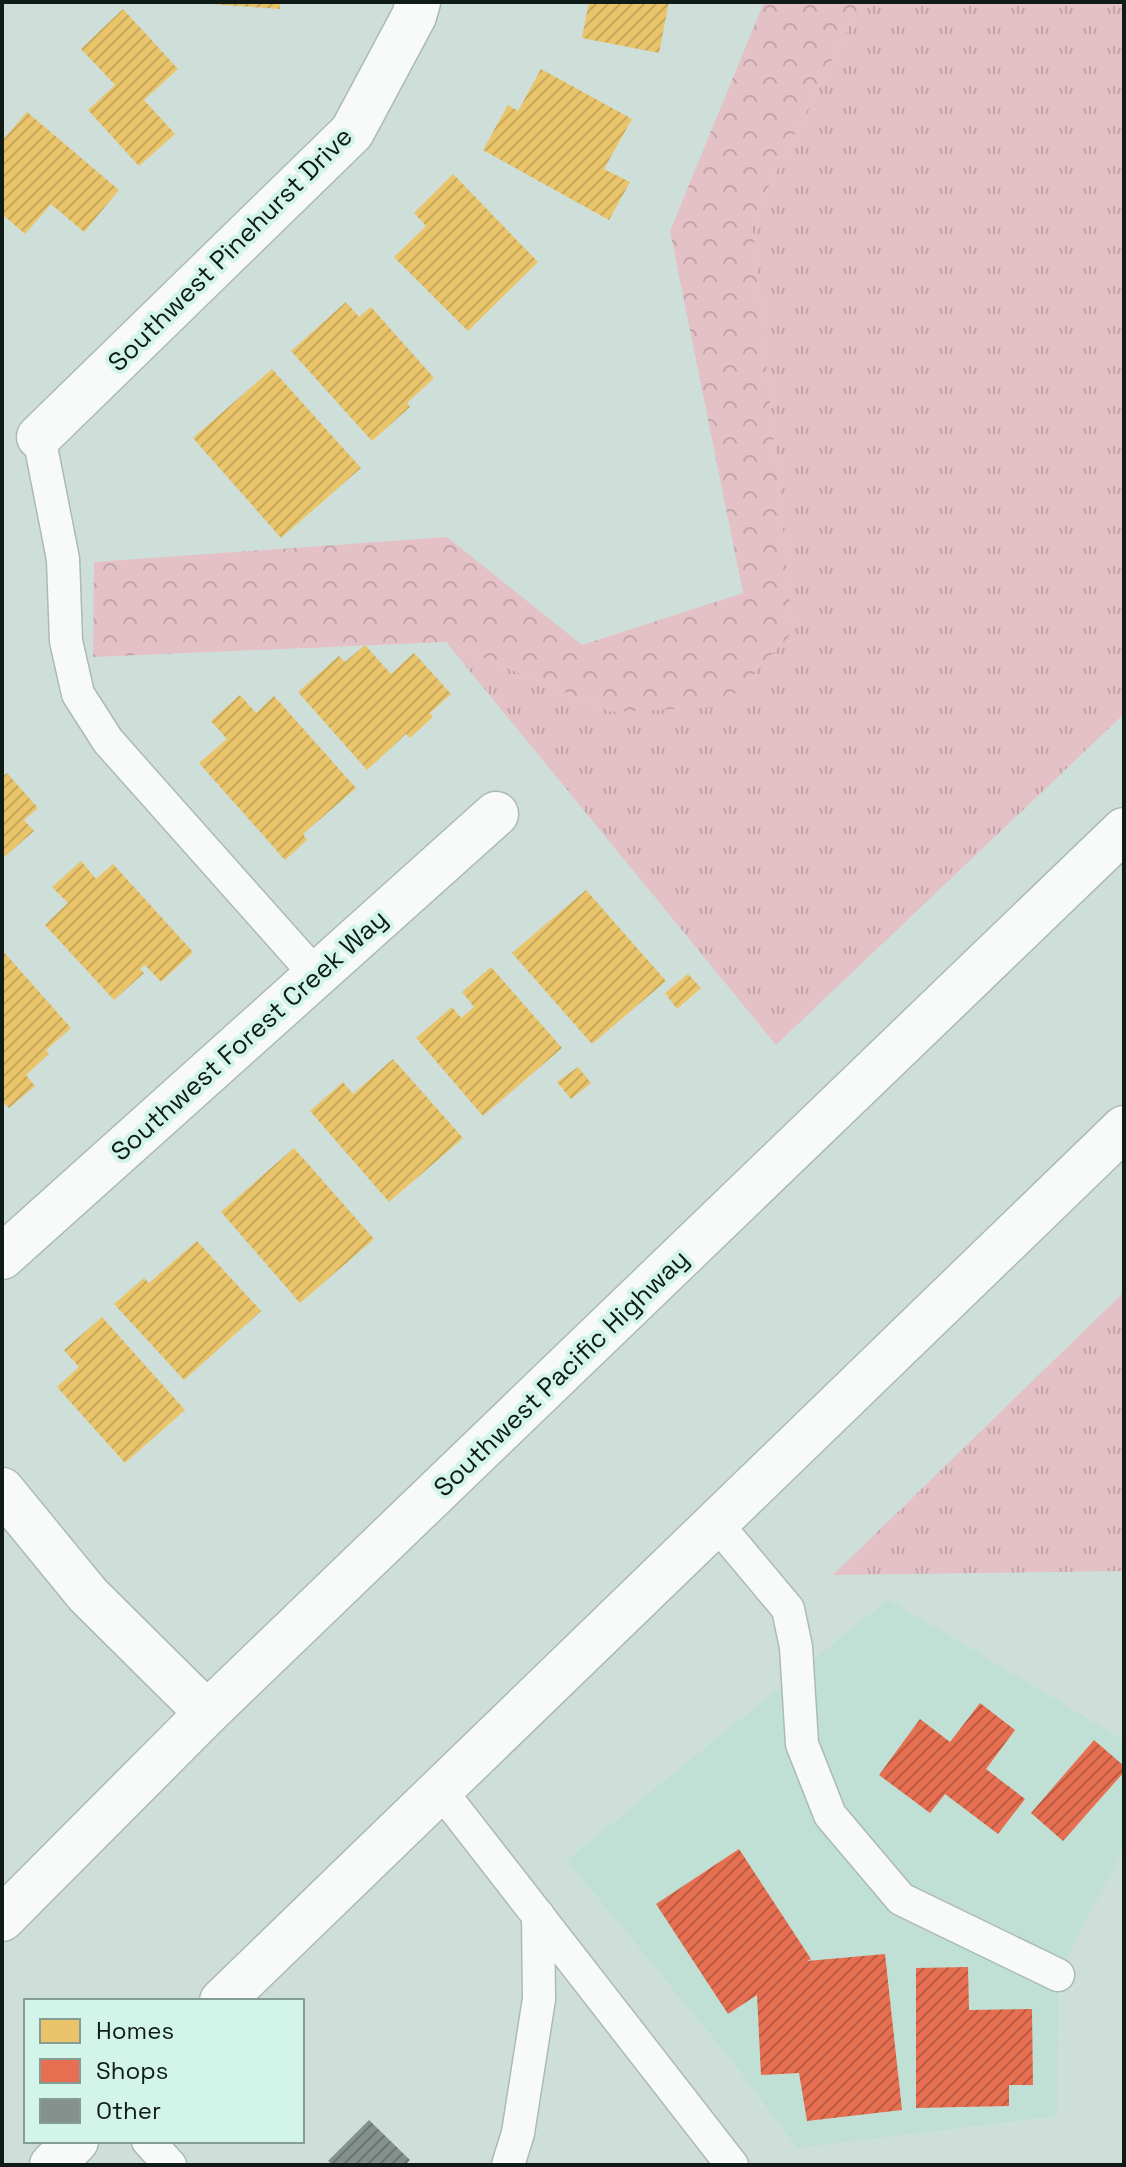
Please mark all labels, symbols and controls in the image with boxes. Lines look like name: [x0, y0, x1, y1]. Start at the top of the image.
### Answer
street label: Southwest Pinehurst Drive: [100, 119, 360, 379]
street label: Southwest Forest Creek Way: [104, 902, 394, 1168]
street label: Southwest Pacific Highway: [426, 1242, 696, 1504]
legend: [24, 1999, 304, 2143]
text: Homes: [96, 2015, 174, 2046]
text: Shops: [96, 2055, 168, 2086]
text: Other: [96, 2095, 161, 2126]

